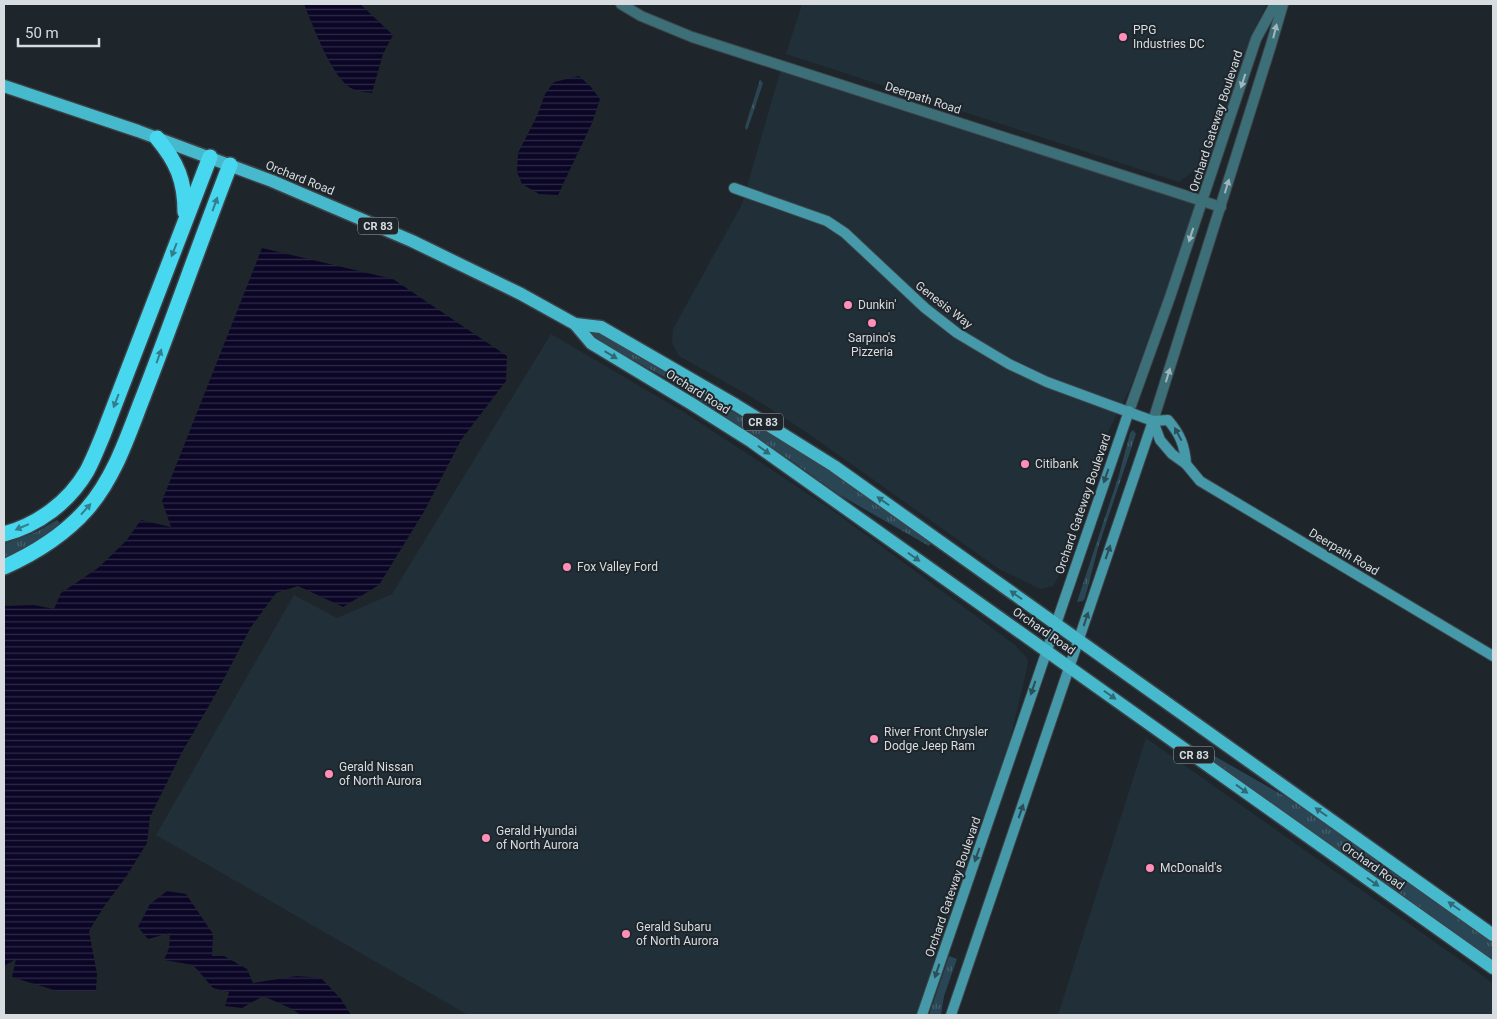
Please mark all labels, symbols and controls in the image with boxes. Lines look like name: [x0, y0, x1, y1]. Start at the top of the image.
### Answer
scale bar: [18, 15, 99, 47]
place label: PPG Industries DC: [1133, 23, 1205, 51]
one-way arrow: [1271, 23, 1279, 38]
text: 50 m: [25, 24, 59, 42]
marker: PPG Industries DC: [1117, 31, 1129, 43]
street label: Orchard Gateway Boulevard: [1187, 49, 1245, 193]
one-way arrow: [1238, 73, 1246, 88]
street label: Deerpath Road: [883, 79, 963, 117]
street label: Orchard Road: [264, 158, 336, 198]
one-way arrow: [1224, 179, 1232, 194]
one-way arrow: [211, 196, 219, 211]
road number: CR 83: [358, 218, 398, 235]
one-way arrow: [1187, 228, 1195, 243]
one-way arrow: [170, 242, 177, 257]
street label: Genesis Way: [913, 278, 976, 332]
place label: Dunkin': [858, 298, 896, 312]
marker: Dunkin': [842, 299, 854, 311]
marker: Sarpino's Pizzeria: [866, 317, 878, 329]
place label: Sarpino's Pizzeria: [848, 331, 896, 359]
one-way arrow: [155, 348, 163, 363]
one-way arrow: [604, 351, 617, 360]
street label: Orchard Road: [663, 367, 733, 417]
one-way arrow: [1165, 367, 1173, 382]
one-way arrow: [112, 394, 119, 409]
road number: CR 83: [743, 414, 783, 431]
one-way arrow: [1173, 428, 1182, 441]
street label: Orchard Gateway Boulevard: [1052, 432, 1114, 576]
one-way arrow: [757, 445, 770, 455]
place label: Citibank: [1035, 457, 1079, 471]
marker: Citibank: [1019, 458, 1031, 470]
one-way arrow: [1102, 469, 1110, 484]
one-way arrow: [877, 496, 890, 506]
one-way arrow: [80, 504, 92, 516]
one-way arrow: [15, 524, 29, 532]
street label: Deerpath Road: [1307, 526, 1381, 578]
one-way arrow: [1105, 545, 1112, 560]
one-way arrow: [907, 552, 921, 562]
place label: Fox Valley Ford: [577, 560, 658, 574]
marker: Fox Valley Ford: [561, 561, 573, 573]
one-way arrow: [1009, 590, 1023, 600]
street label: Orchard Road: [1010, 604, 1078, 658]
one-way arrow: [1082, 611, 1090, 626]
one-way arrow: [1029, 681, 1037, 696]
one-way arrow: [1103, 690, 1117, 700]
place label: River Front Chrysler Dodge Jeep Ram: [884, 725, 988, 753]
marker: River Front Chrysler Dodge Jeep Ram: [868, 733, 880, 745]
road number: CR 83: [1174, 746, 1214, 764]
place label: Gerald Nissan of North Aurora: [339, 760, 422, 788]
marker: Gerald Nissan of North Aurora: [323, 768, 335, 780]
one-way arrow: [1236, 784, 1249, 794]
one-way arrow: [1018, 803, 1025, 818]
one-way arrow: [1314, 807, 1328, 817]
street label: Orchard Gateway Boulevard: [922, 815, 984, 959]
place label: Gerald Hyundai of North Aurora: [496, 824, 579, 852]
marker: Gerald Hyundai of North Aurora: [480, 832, 492, 844]
street label: Orchard Road: [1339, 839, 1407, 893]
one-way arrow: [973, 848, 980, 863]
place label: McDonald's: [1160, 861, 1222, 875]
marker: McDonald's: [1144, 862, 1156, 874]
one-way arrow: [1366, 877, 1379, 887]
one-way arrow: [1447, 901, 1460, 911]
place label: Gerald Subaru of North Aurora: [636, 920, 719, 948]
marker: Gerald Subaru of North Aurora: [620, 928, 632, 940]
one-way arrow: [933, 964, 941, 979]

